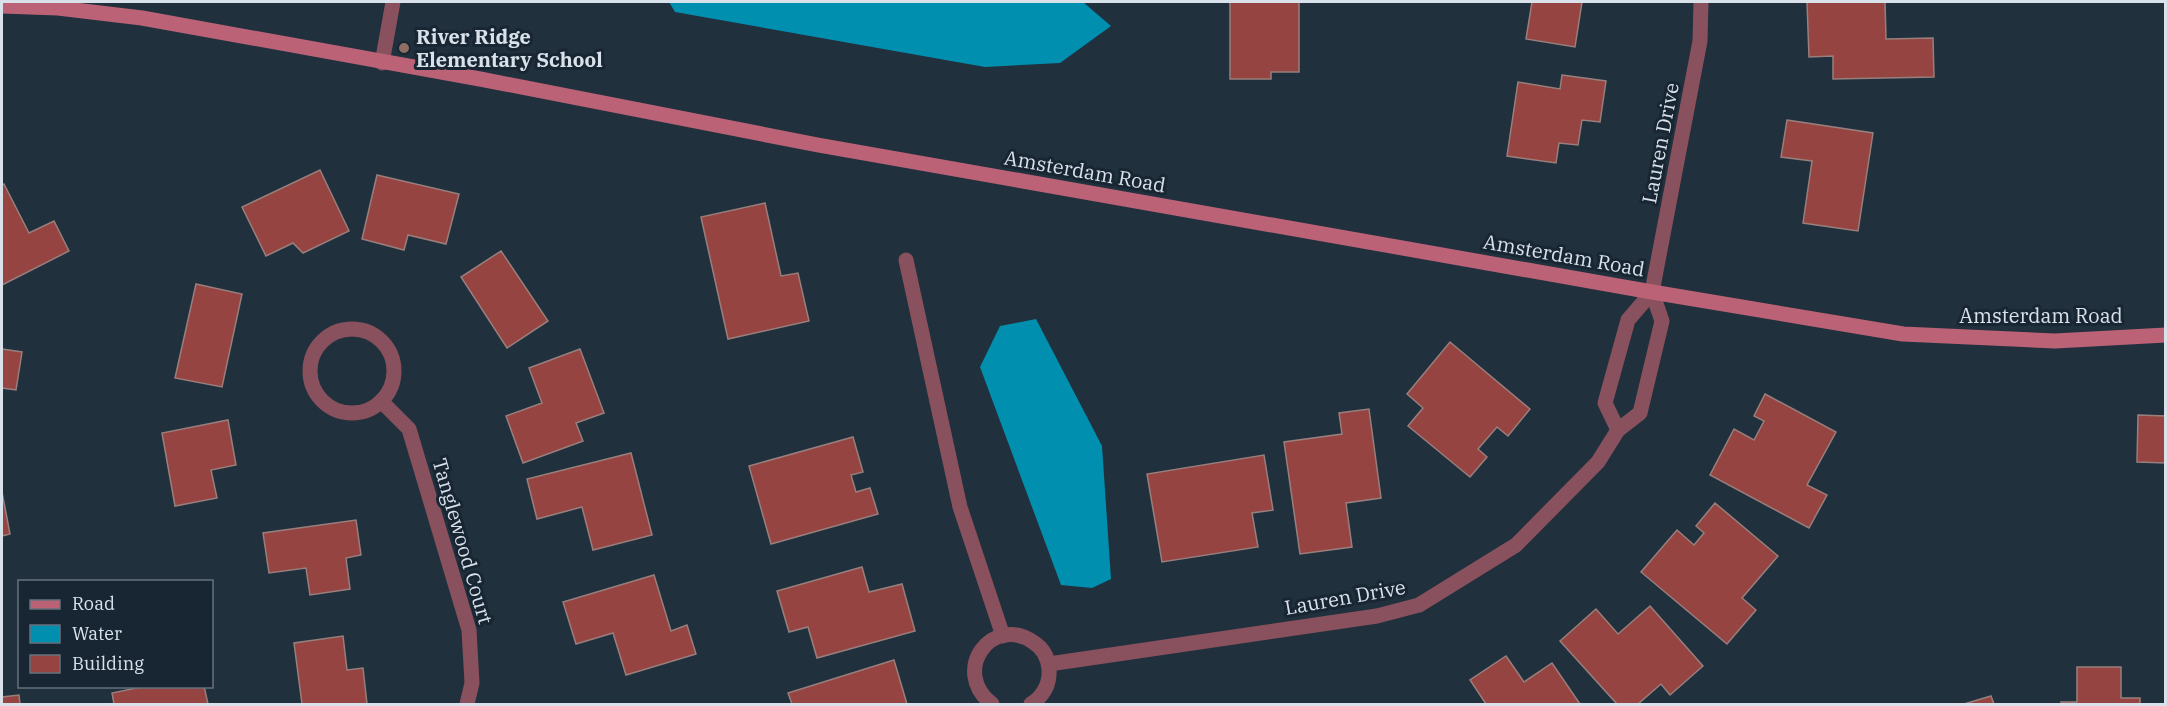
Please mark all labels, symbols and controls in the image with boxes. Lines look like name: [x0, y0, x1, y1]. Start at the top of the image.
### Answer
place label: River Ridge Elementary School: [416, 23, 603, 73]
marker: River Ridge Elementary School: [397, 41, 411, 55]
street label: Lauren Drive: [1635, 80, 1685, 206]
street label: Amsterdam Road: [1002, 144, 1168, 198]
street label: Amsterdam Road: [1481, 228, 1647, 282]
street label: Amsterdam Road: [1959, 302, 2123, 329]
street label: Tanglewood Court: [426, 455, 500, 627]
street label: Lauren Drive: [1282, 573, 1408, 621]
legend: [18, 580, 213, 688]
text: Road: [72, 592, 115, 615]
text: Water: [72, 622, 122, 645]
text: Building: [72, 652, 144, 675]

